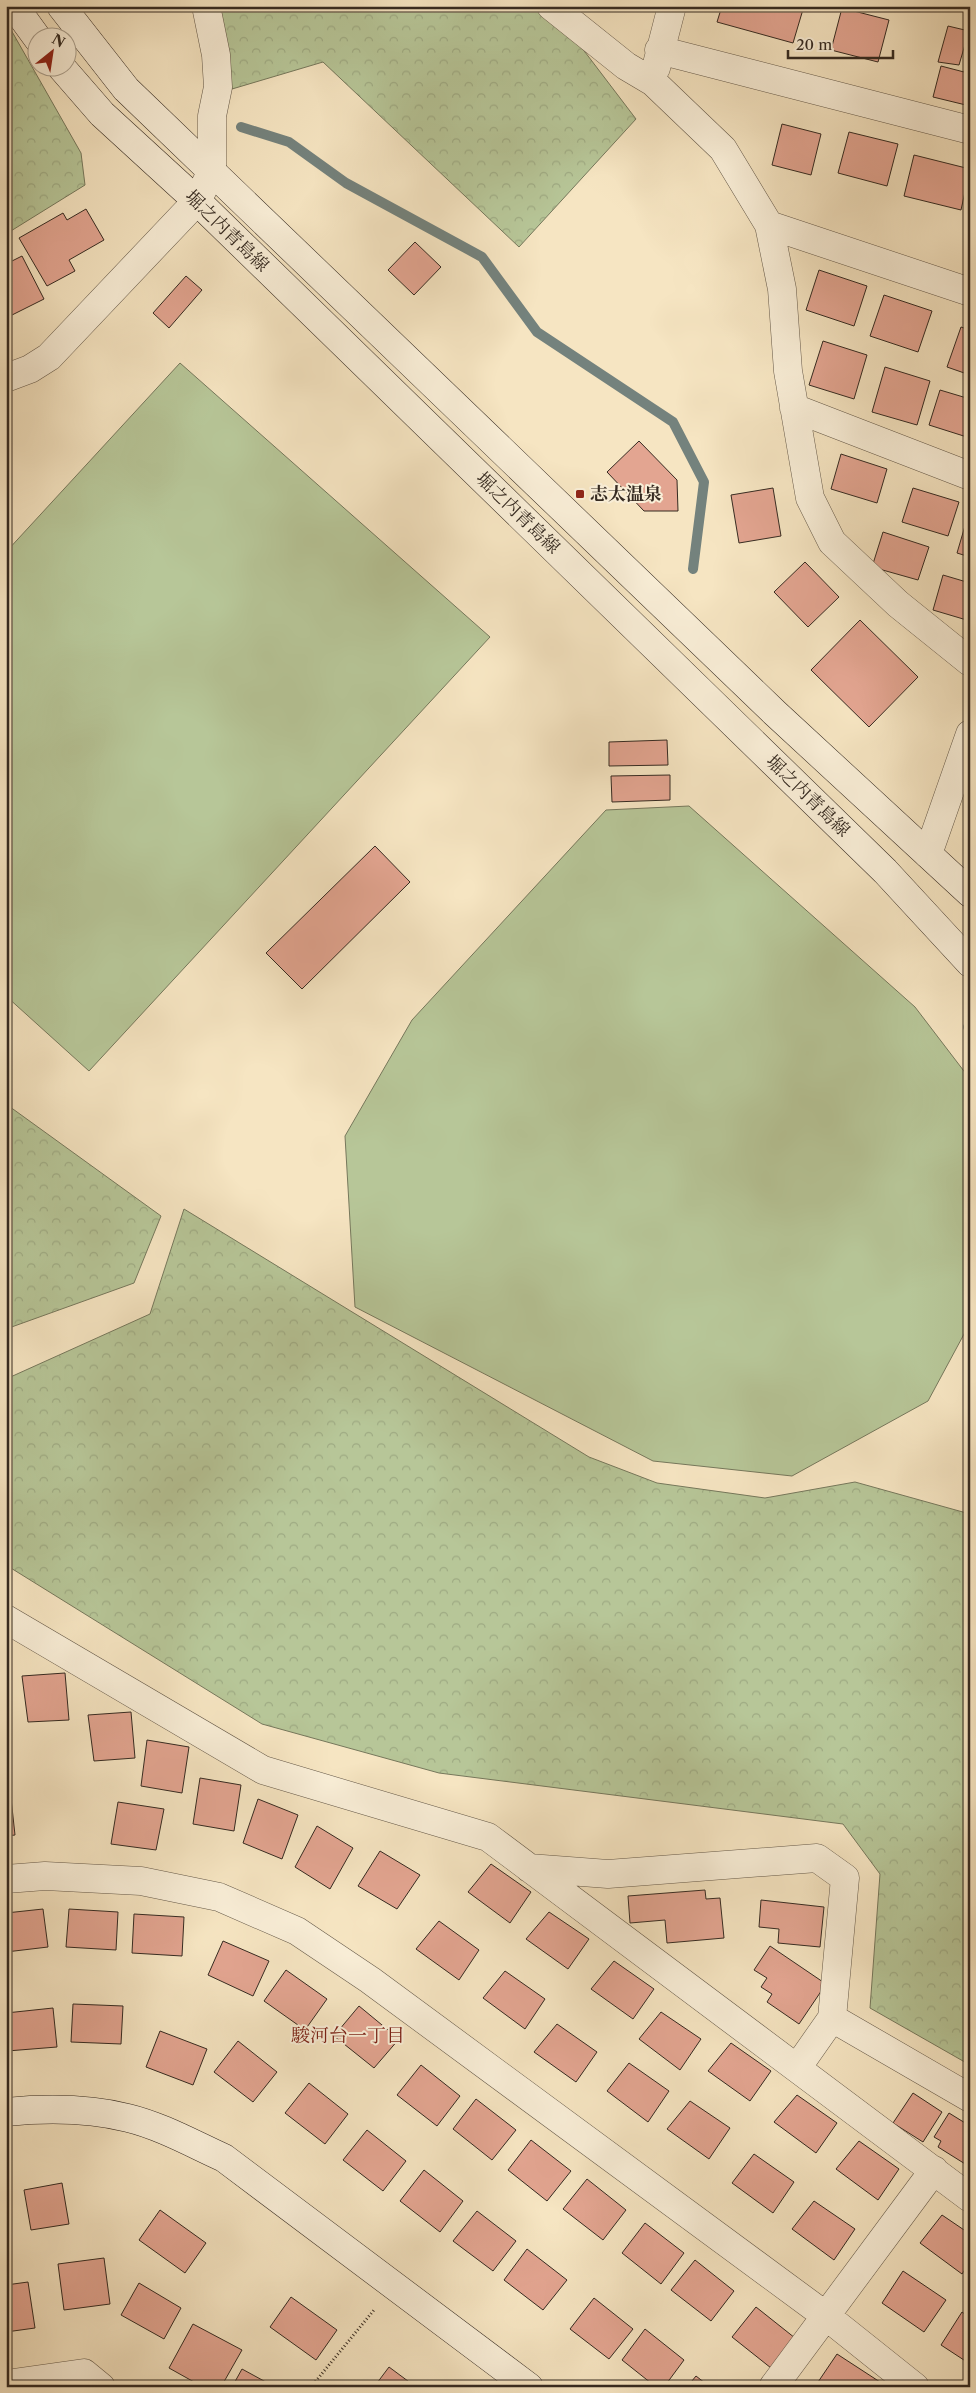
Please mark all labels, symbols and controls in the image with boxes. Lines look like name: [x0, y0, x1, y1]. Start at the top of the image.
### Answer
north arrow: [28, 28, 78, 78]
scale bar: [788, 28, 894, 60]
text: N: [49, 30, 68, 52]
text: 20 m: [796, 35, 832, 54]
street label: 堀之内青島線: [181, 186, 273, 276]
street label: 堀之内青島線: [472, 468, 564, 558]
place label: 志太温泉: [590, 483, 662, 505]
marker: 志太温泉: [574, 488, 586, 500]
street label: 堀之内青島線: [762, 751, 854, 841]
district label: 駿河台一丁目: [291, 2024, 405, 2047]

